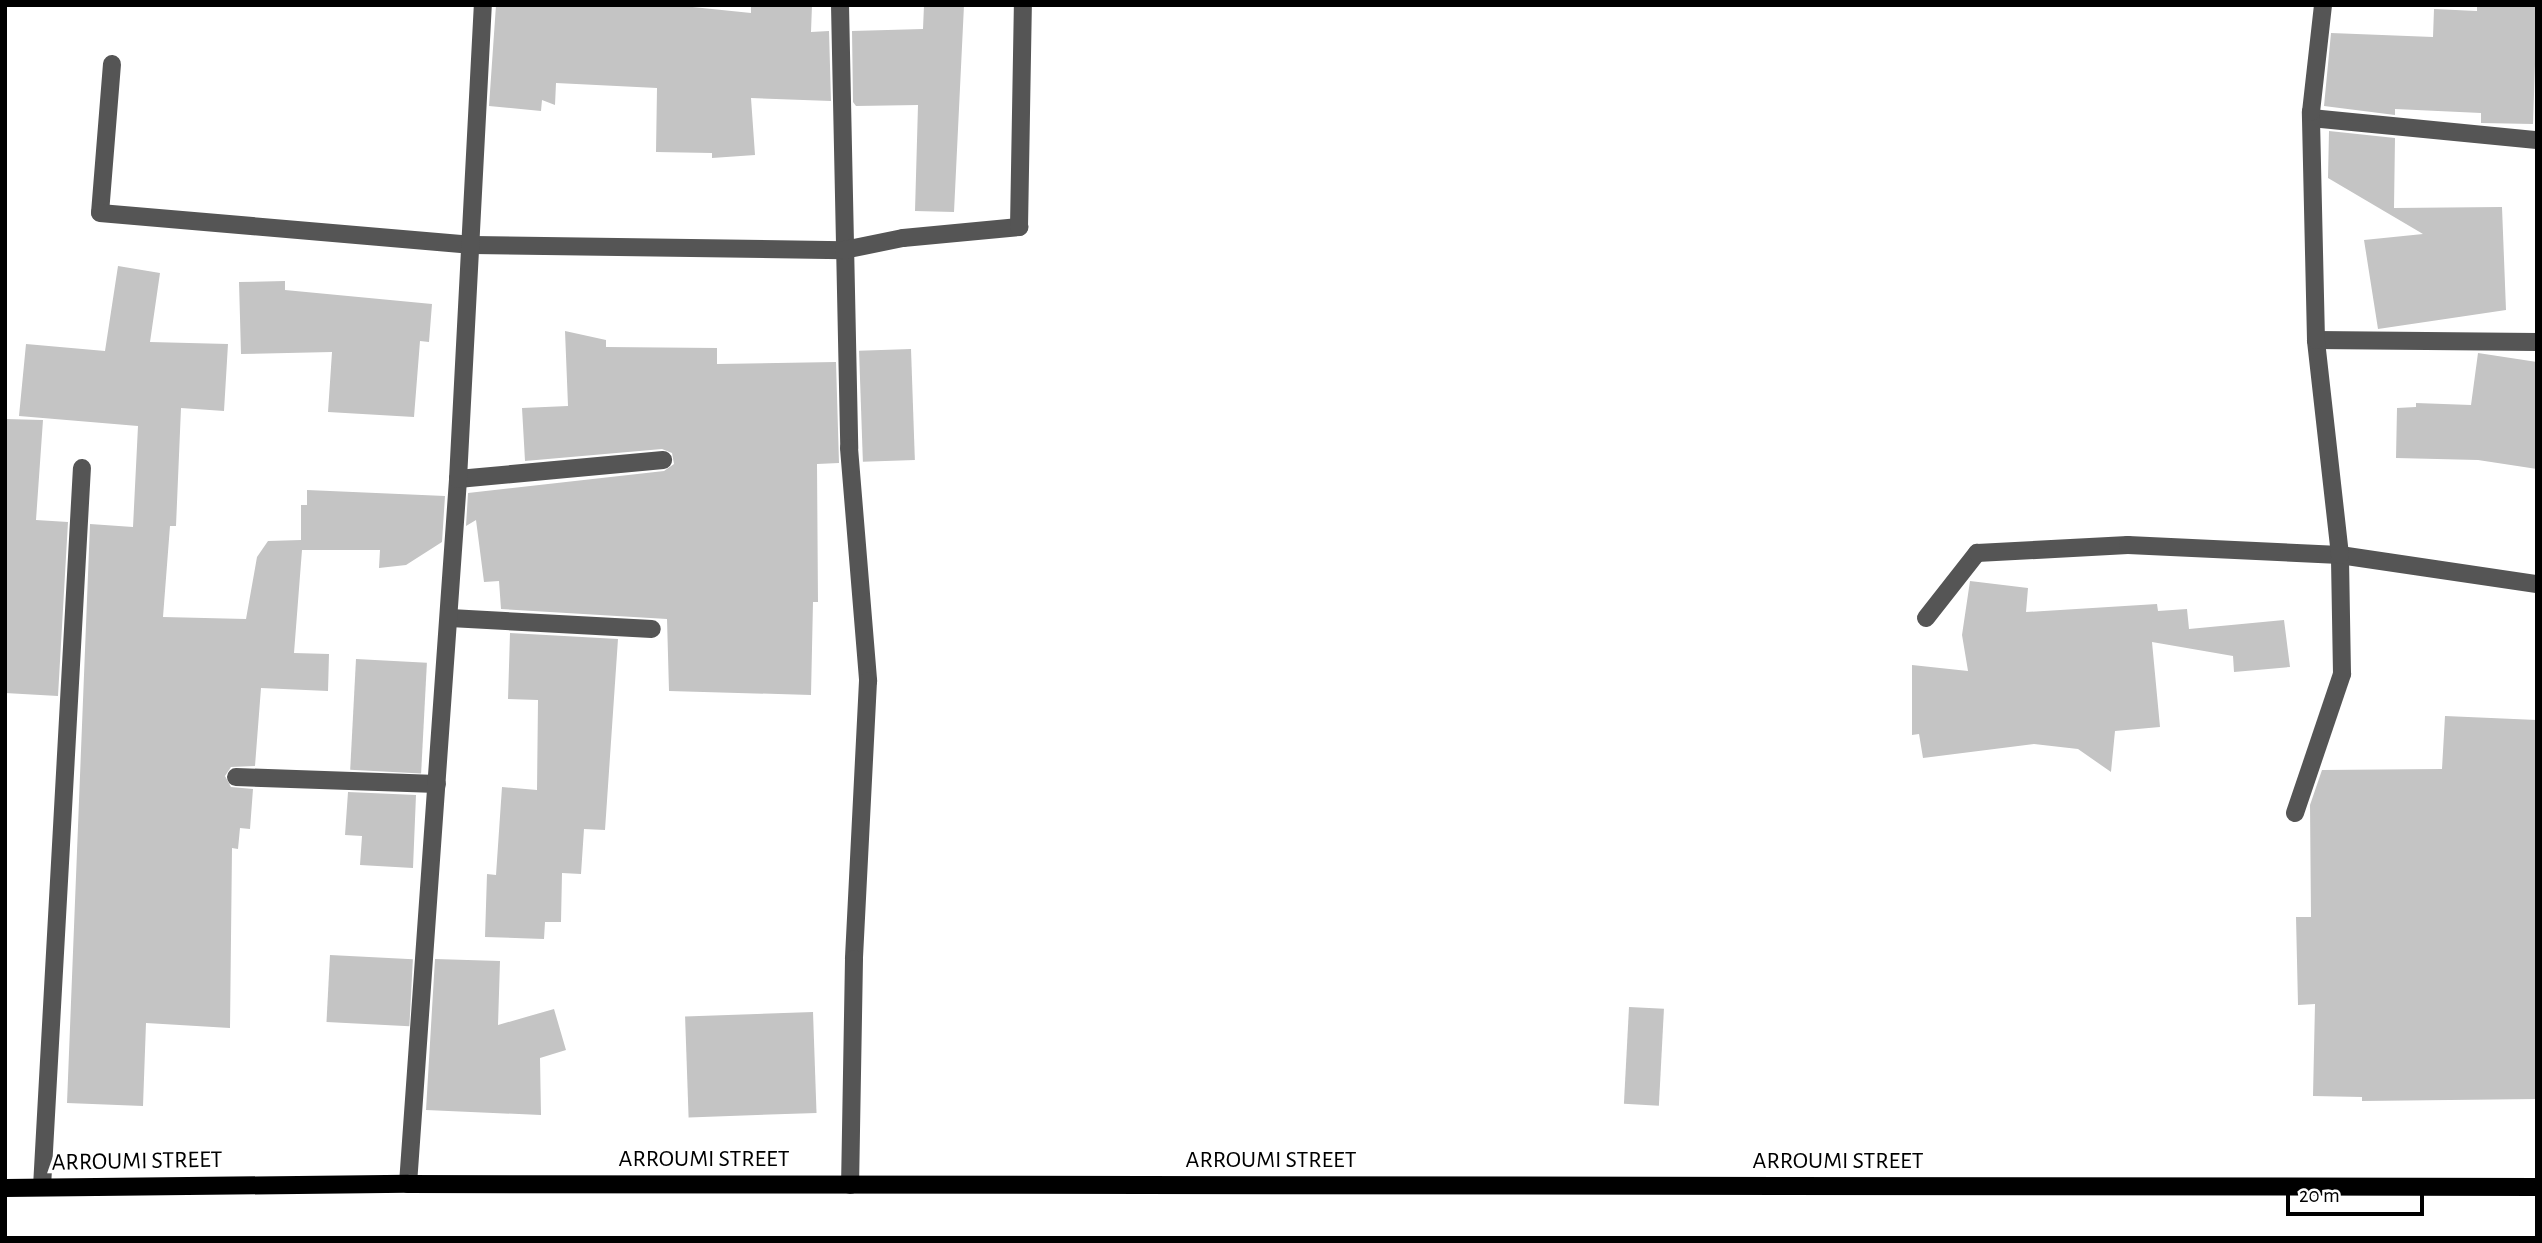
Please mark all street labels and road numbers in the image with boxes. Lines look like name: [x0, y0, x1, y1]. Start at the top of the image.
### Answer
street label: ARROUMI STREET: [51, 1146, 223, 1178]
street label: ARROUMI STREET: [619, 1146, 789, 1174]
street label: ARROUMI STREET: [1186, 1147, 1356, 1175]
street label: ARROUMI STREET: [1753, 1148, 1923, 1176]

